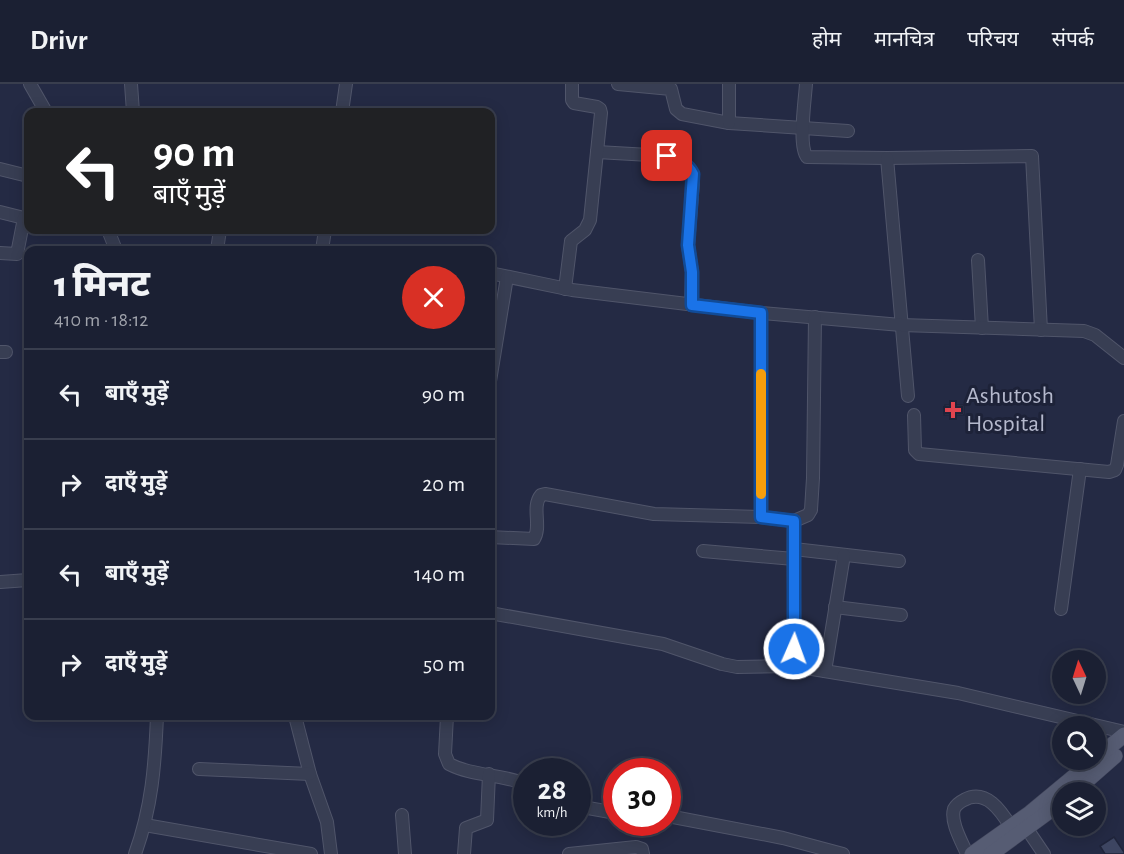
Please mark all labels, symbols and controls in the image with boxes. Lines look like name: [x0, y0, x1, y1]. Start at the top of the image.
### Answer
text: Drivr: [30, 27, 87, 55]
text: होम: [812, 29, 841, 50]
text: मानचित्र: [874, 29, 934, 50]
text: परिचय: [967, 29, 1019, 50]
text: संपर्क: [1052, 29, 1094, 50]
pin: [641, 130, 692, 181]
icon: left: [54, 132, 132, 210]
text: 90 m: [153, 132, 235, 174]
icon: arrive: [650, 139, 683, 172]
text: बाएँ मुड़ें: [153, 181, 225, 208]
button: close: [402, 266, 465, 329]
text: 1 मिनट: [54, 267, 150, 303]
text: 410 m · 18:12: [54, 310, 148, 330]
icon: left: [54, 378, 87, 411]
text: बाएँ मुड़ें: [105, 382, 169, 404]
text: 90 m: [422, 383, 465, 405]
place label: Ashutosh Hospital: [966, 384, 1054, 436]
marker: Ashutosh Hospital: [944, 401, 962, 419]
icon: right: [54, 468, 87, 501]
text: दाएँ मुड़ें: [105, 472, 167, 494]
text: 20 m: [422, 473, 465, 495]
icon: left: [54, 558, 87, 591]
text: बाएँ मुड़ें: [105, 562, 169, 584]
text: 140 m: [414, 563, 465, 585]
position arrow: [762, 617, 826, 681]
icon: right: [54, 648, 87, 681]
north arrow: [1052, 650, 1106, 704]
map controls: [1052, 650, 1106, 836]
text: दाएँ मुड़ें: [105, 652, 167, 674]
text: 50 m: [423, 653, 465, 675]
button: search: [1052, 716, 1106, 770]
speed limit sign: 30: [603, 758, 681, 836]
text: 28: [538, 775, 566, 805]
button: layers: [1052, 782, 1106, 836]
text: km/h: [537, 805, 567, 820]

